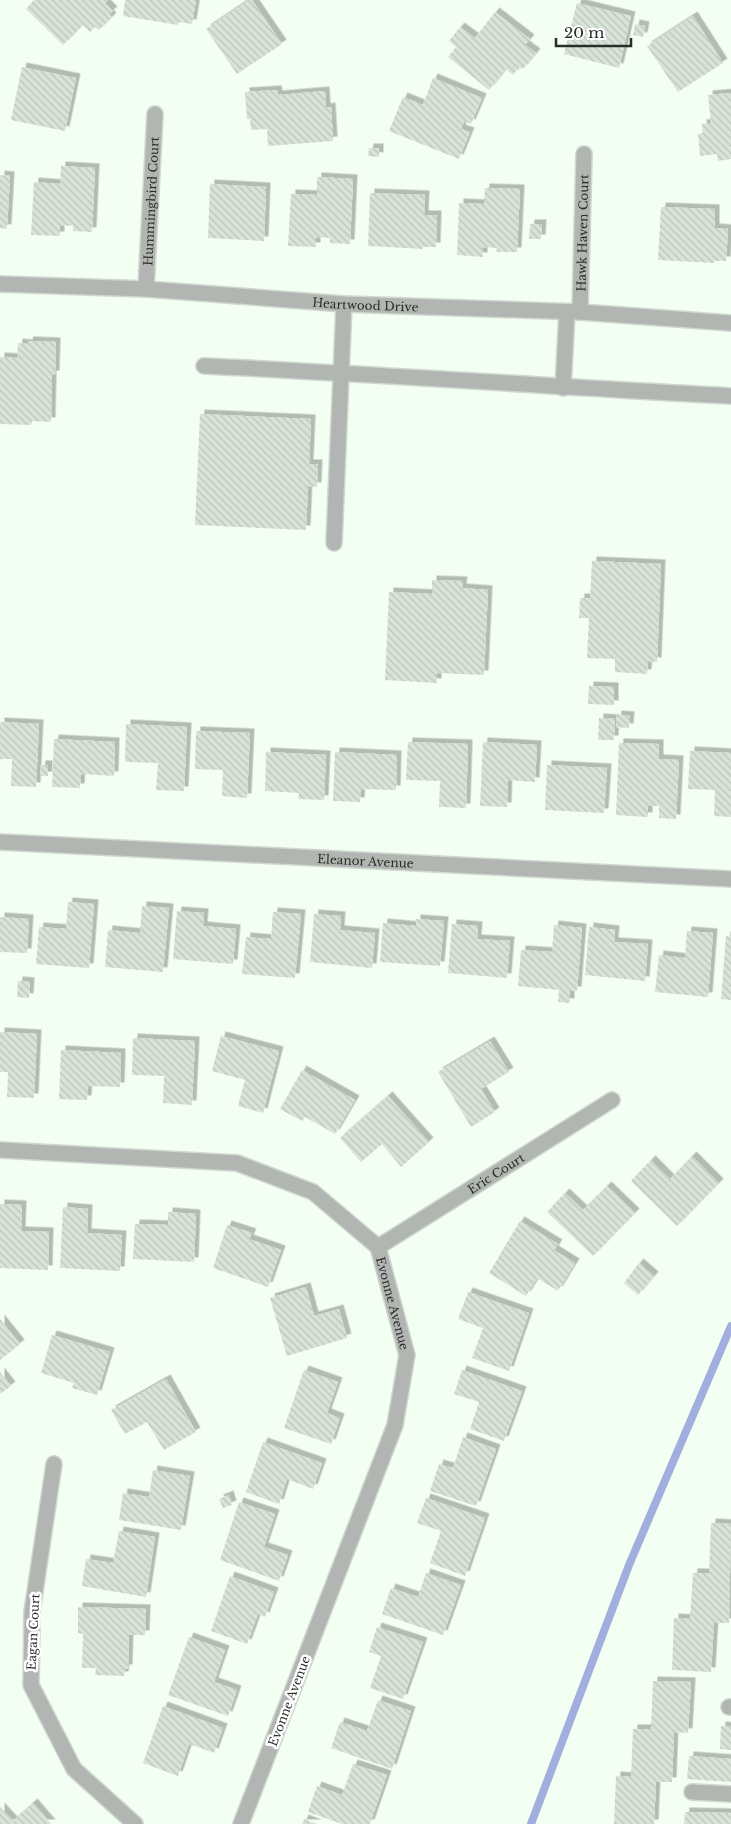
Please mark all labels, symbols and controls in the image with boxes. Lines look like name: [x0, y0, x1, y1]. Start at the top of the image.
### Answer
scale bar: [556, 15, 631, 47]
text: 20 m: [564, 23, 604, 42]
street label: Hummingbird Court: [140, 136, 161, 266]
street label: Hawk Haven Court: [573, 174, 591, 292]
street label: Heartwood Drive: [312, 294, 419, 314]
street label: Eleanor Avenue: [317, 851, 414, 870]
street label: Eric Court: [465, 1149, 527, 1196]
street label: Evonne Avenue: [373, 1255, 413, 1351]
street label: Eagan Court: [24, 1593, 43, 1671]
street label: Evonne Avenue: [265, 1654, 313, 1748]

